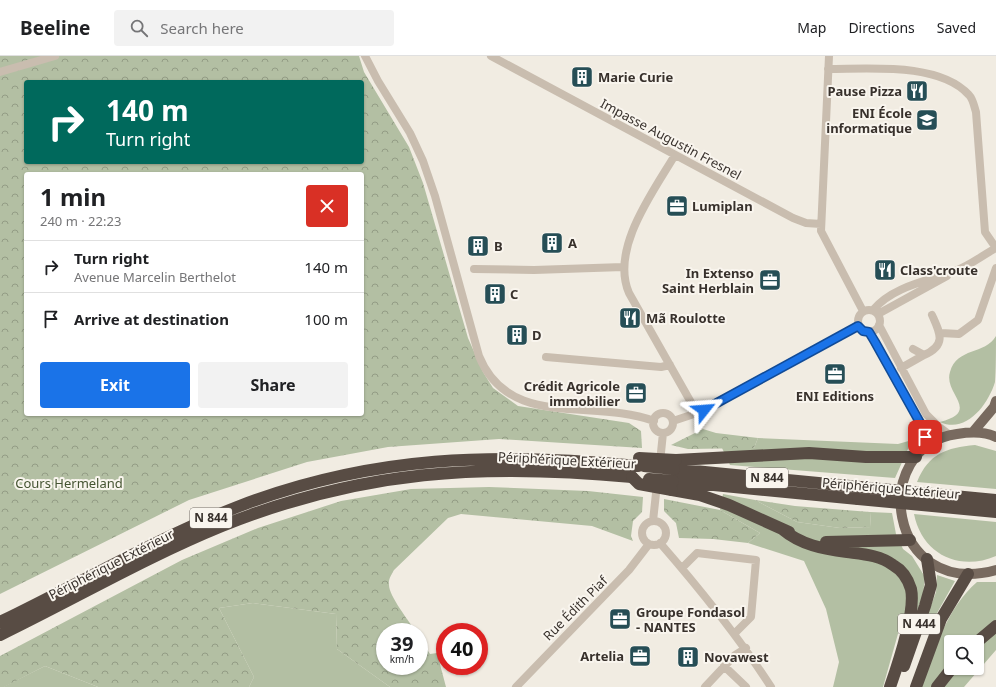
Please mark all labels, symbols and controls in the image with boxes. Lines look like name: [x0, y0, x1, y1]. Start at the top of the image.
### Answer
search box: [114, 10, 394, 46]
text: Beeline: [20, 15, 90, 41]
icon: search: [128, 17, 150, 39]
text: Search here: [160, 18, 244, 38]
text: Map: [797, 18, 826, 37]
text: Directions: [848, 18, 915, 37]
text: Saved: [937, 18, 976, 37]
building icon: Marie Curie: [569, 64, 595, 90]
place label: Marie Curie: [598, 68, 673, 86]
restaurant icon: Pause Pizza: [904, 78, 930, 104]
place label: Pause Pizza: [827, 82, 902, 100]
text: 140 m: [106, 91, 189, 129]
street label: Impasse Augustin Fresnel: [597, 94, 745, 184]
icon: right: [40, 96, 92, 148]
place label: ENI École informatique: [826, 104, 912, 137]
school or university icon: ENI École informatique: [914, 107, 940, 133]
text: Turn right: [106, 127, 190, 151]
text: 1 min: [40, 180, 106, 213]
button: close: [306, 185, 348, 227]
office icon: Lumiplan: [664, 193, 690, 219]
place label: Lumiplan: [692, 197, 753, 215]
text: 240 m · 22:23: [40, 212, 121, 230]
building icon: A: [539, 230, 565, 256]
building icon: B: [465, 233, 491, 259]
place label: A: [568, 234, 577, 252]
place label: B: [494, 237, 503, 255]
text: Turn right: [74, 248, 149, 268]
icon: right: [40, 256, 62, 278]
text: 140 m: [304, 257, 348, 277]
restaurant icon: Class'croute: [872, 257, 898, 283]
place label: Class'croute: [900, 261, 978, 279]
place label: In Extenso Saint Herblain: [662, 264, 754, 297]
office icon: In Extenso Saint Herblain: [757, 267, 783, 293]
text: Avenue Marcelin Berthelot: [74, 268, 236, 286]
building icon: C: [482, 281, 508, 307]
place label: C: [510, 285, 518, 303]
restaurant icon: Mã Roulotte: [617, 305, 643, 331]
icon: arrive: [40, 308, 62, 330]
text: Arrive at destination: [74, 309, 229, 329]
text: 100 m: [304, 309, 348, 329]
place label: Mã Roulotte: [646, 309, 726, 327]
building icon: D: [504, 322, 530, 348]
place label: D: [532, 326, 542, 344]
office icon: ENI Editions: [822, 361, 848, 387]
button: Exit: [40, 362, 190, 408]
button: Share: [198, 362, 348, 408]
place label: Crédit Agricole immobilier: [524, 377, 620, 410]
office icon: Crédit Agricole immobilier: [623, 380, 649, 406]
place label: ENI Editions: [796, 387, 874, 405]
position arrow: [683, 389, 725, 431]
pin: [908, 420, 942, 454]
icon: arrive: [914, 426, 936, 448]
street label: Périphérique Extérieur: [497, 447, 637, 473]
road number: N 844: [746, 468, 788, 488]
street label: Périphérique Extérieur: [821, 473, 961, 503]
park label: Cours Hermeland: [15, 474, 123, 492]
road number: N 844: [190, 508, 232, 528]
street label: Périphérique Extérieur: [45, 524, 177, 603]
street label: Rue Édith Piaf: [539, 571, 612, 644]
place label: Groupe Fondasol - NANTES: [636, 603, 745, 636]
office icon: Groupe Fondasol - NANTES: [607, 606, 633, 632]
road number: N 444: [898, 614, 940, 634]
speed limit sign: 40: [436, 623, 488, 675]
text: 39: [391, 630, 413, 657]
map controls: [944, 635, 984, 675]
button: search: [944, 635, 984, 675]
office icon: Artelia: [627, 643, 653, 669]
building icon: Novawest: [675, 644, 701, 670]
place label: Artelia: [580, 647, 624, 665]
place label: Novawest: [704, 648, 769, 666]
text: km/h: [390, 652, 414, 666]

